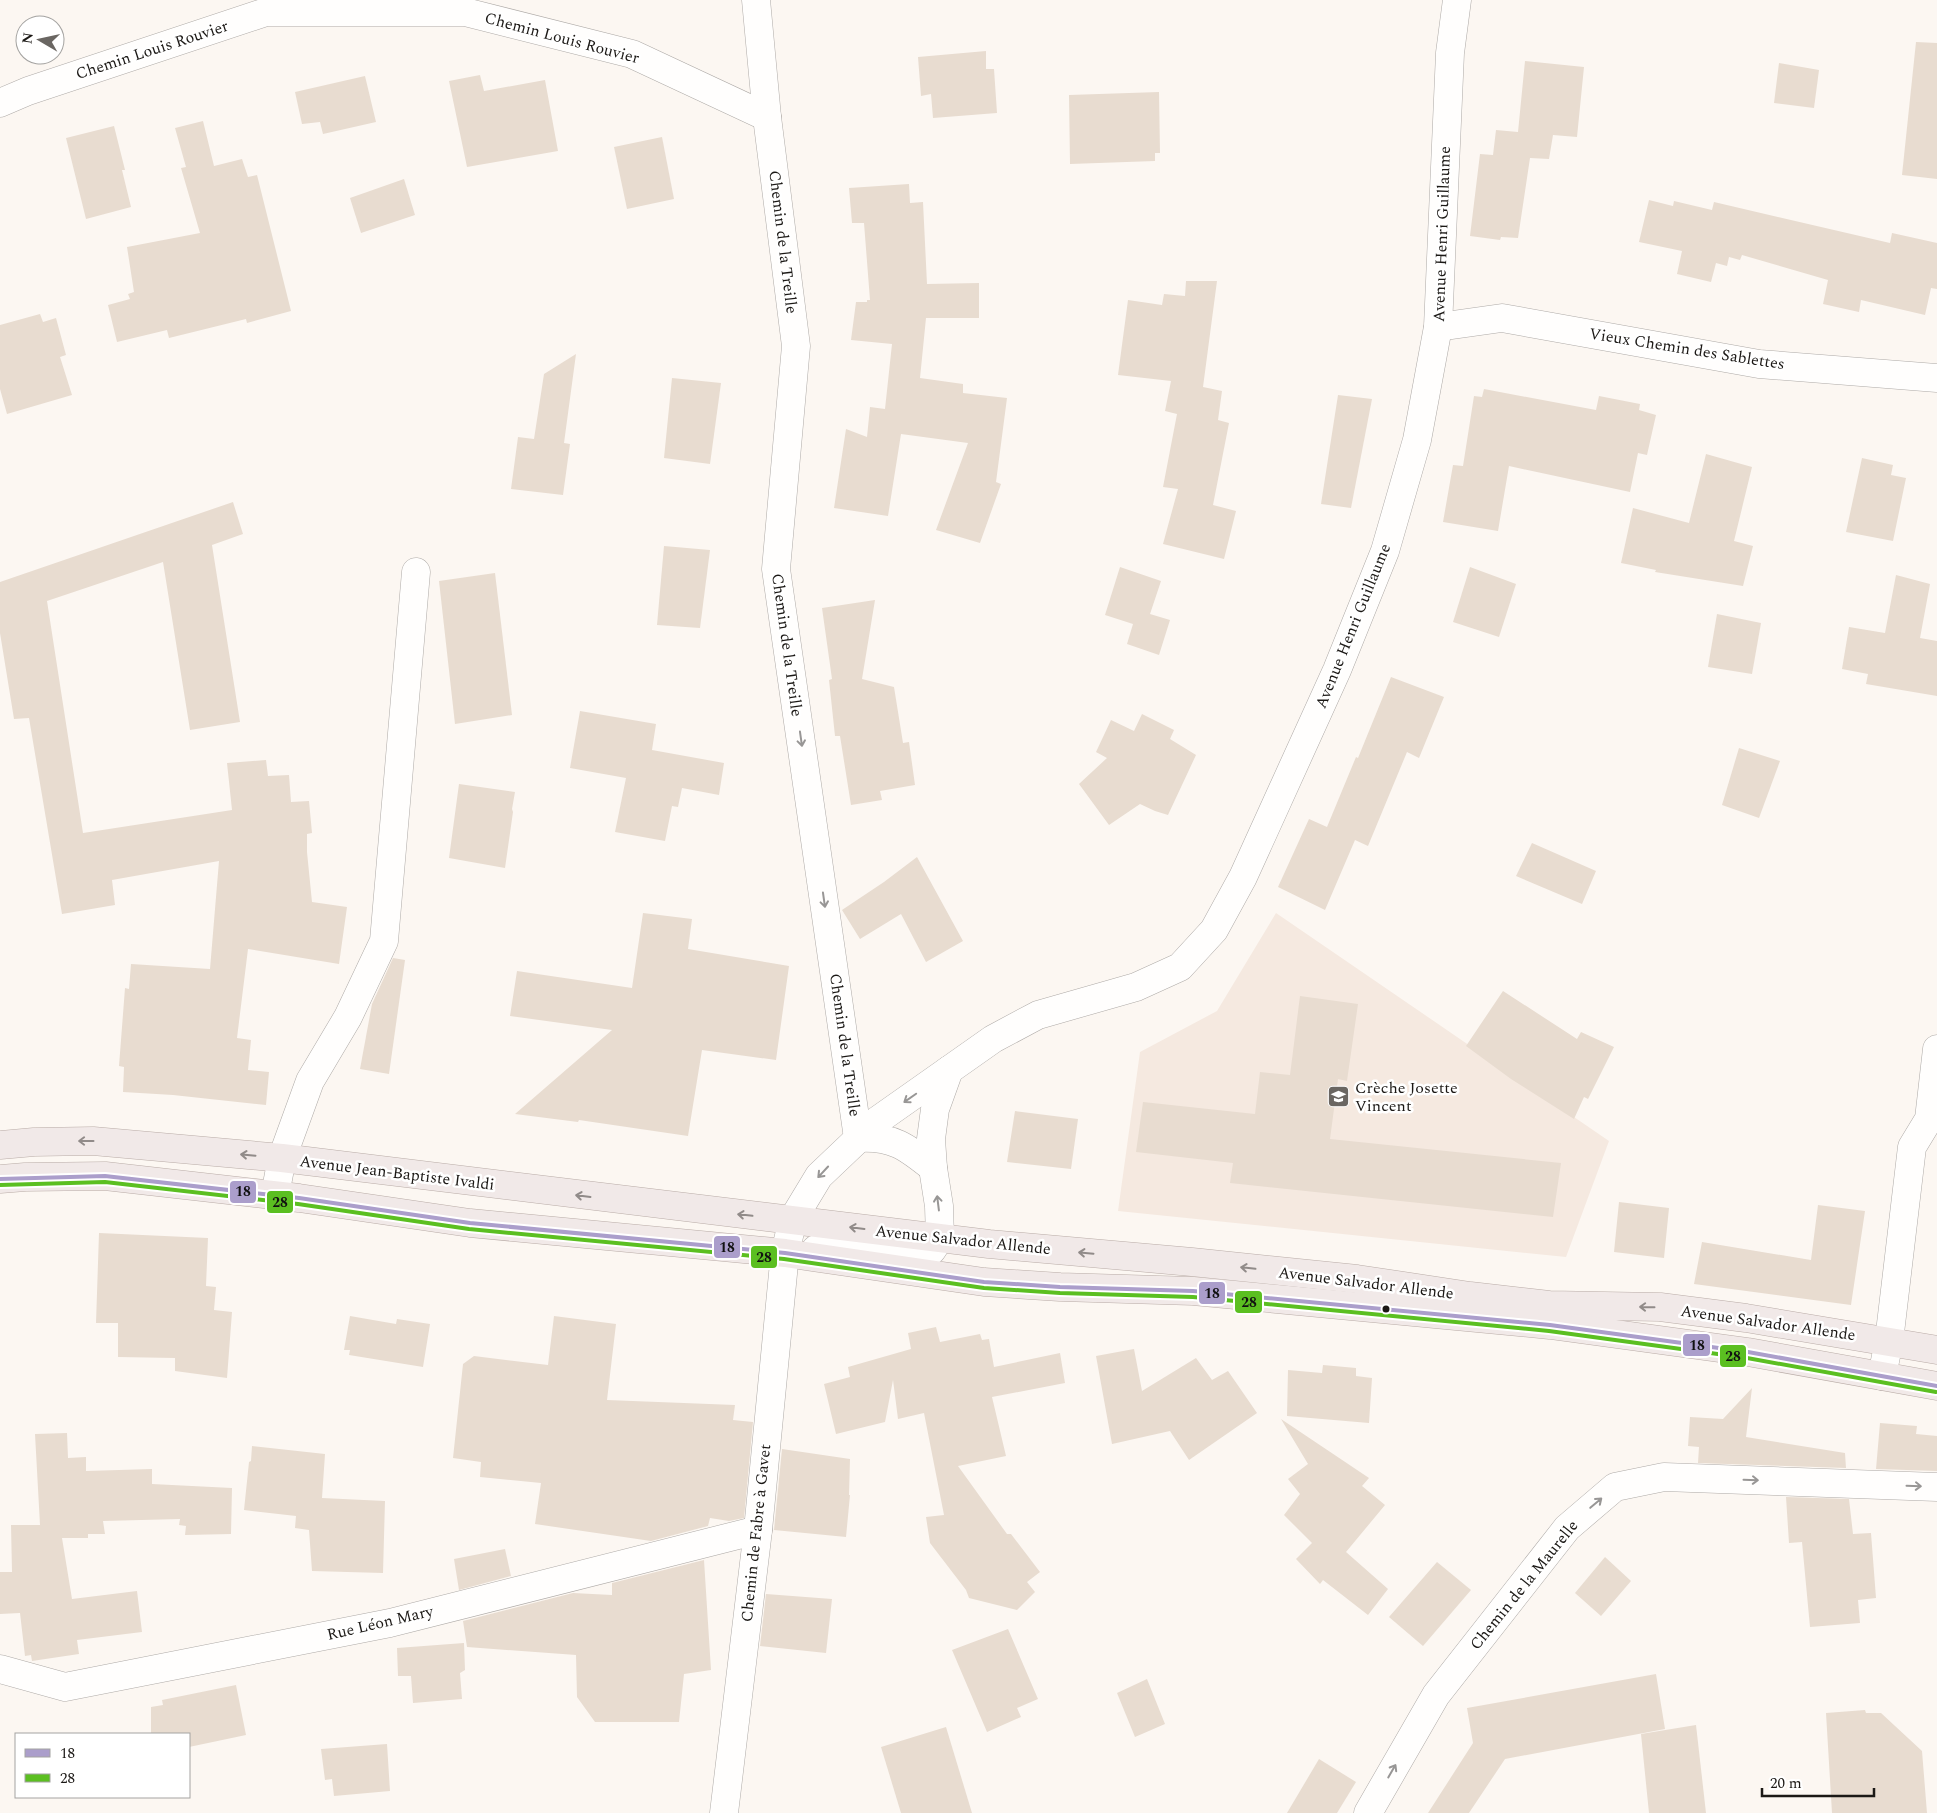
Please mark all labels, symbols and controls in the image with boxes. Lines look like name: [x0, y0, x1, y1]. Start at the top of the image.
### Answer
street label: Chemin Louis Rouvier: [482, 6, 642, 70]
street label: Chemin Louis Rouvier: [73, 14, 231, 86]
north arrow: [15, 15, 65, 65]
text: N: [16, 31, 39, 45]
street label: Avenue Henri Guillaume: [1427, 146, 1457, 322]
street label: Chemin de la Treille: [762, 169, 804, 315]
street label: Vieux Chemin des Sablettes: [1587, 322, 1787, 376]
street label: Avenue Henri Guillaume: [1309, 540, 1397, 712]
street label: Chemin de la Treille: [765, 572, 809, 718]
one-way arrow: [796, 731, 806, 747]
one-way arrow: [819, 891, 829, 907]
street label: Chemin de la Treille: [823, 972, 867, 1118]
place label: Crèche Josette Vincent: [1355, 1076, 1458, 1118]
school or university icon: Crèche Josette Vincent: [1327, 1085, 1351, 1109]
one-way arrow: [903, 1093, 917, 1103]
one-way arrow: [79, 1136, 95, 1146]
street label: Avenue Jean-Baptiste Ivaldi: [298, 1149, 496, 1197]
one-way arrow: [240, 1150, 256, 1160]
one-way arrow: [817, 1165, 829, 1178]
line badge: 18: [229, 1180, 257, 1204]
text: 18: [235, 1181, 251, 1202]
line badge: 28: [266, 1190, 294, 1214]
one-way arrow: [576, 1190, 592, 1200]
text: 28: [272, 1192, 288, 1213]
one-way arrow: [933, 1195, 943, 1211]
one-way arrow: [737, 1210, 753, 1220]
street label: Avenue Salvador Allende: [874, 1219, 1052, 1261]
one-way arrow: [850, 1222, 866, 1232]
line badge: 18: [713, 1235, 741, 1259]
text: 18: [719, 1237, 735, 1258]
line badge: 28: [750, 1245, 778, 1269]
text: 28: [756, 1247, 772, 1268]
one-way arrow: [1079, 1248, 1095, 1257]
street label: Avenue Salvador Allende: [1277, 1260, 1455, 1306]
one-way arrow: [1240, 1263, 1256, 1273]
line badge: 18: [1198, 1281, 1226, 1305]
text: 18: [1204, 1283, 1220, 1304]
line badge: 28: [1234, 1290, 1263, 1314]
text: 28: [1241, 1292, 1257, 1313]
street label: Avenue Salvador Allende: [1679, 1299, 1857, 1347]
one-way arrow: [1639, 1302, 1655, 1312]
unlabelled marker: [1381, 1304, 1391, 1314]
line badge: 18: [1682, 1333, 1711, 1357]
text: 18: [1689, 1335, 1705, 1356]
line badge: 28: [1719, 1344, 1747, 1368]
text: 28: [1725, 1346, 1741, 1367]
street label: Chemin de Fabre à Gavet: [735, 1443, 777, 1623]
one-way arrow: [1743, 1476, 1759, 1485]
one-way arrow: [1905, 1481, 1921, 1491]
one-way arrow: [1589, 1498, 1602, 1509]
street label: Chemin de la Maurelle: [1464, 1515, 1584, 1655]
street label: Rue Léon Mary: [325, 1599, 437, 1647]
legend: [15, 1733, 190, 1798]
text: 18: [60, 1742, 75, 1765]
one-way arrow: [1388, 1764, 1398, 1778]
scale bar: [1762, 1766, 1874, 1798]
text: 28: [60, 1767, 75, 1790]
text: 20 m: [1770, 1772, 1802, 1795]

